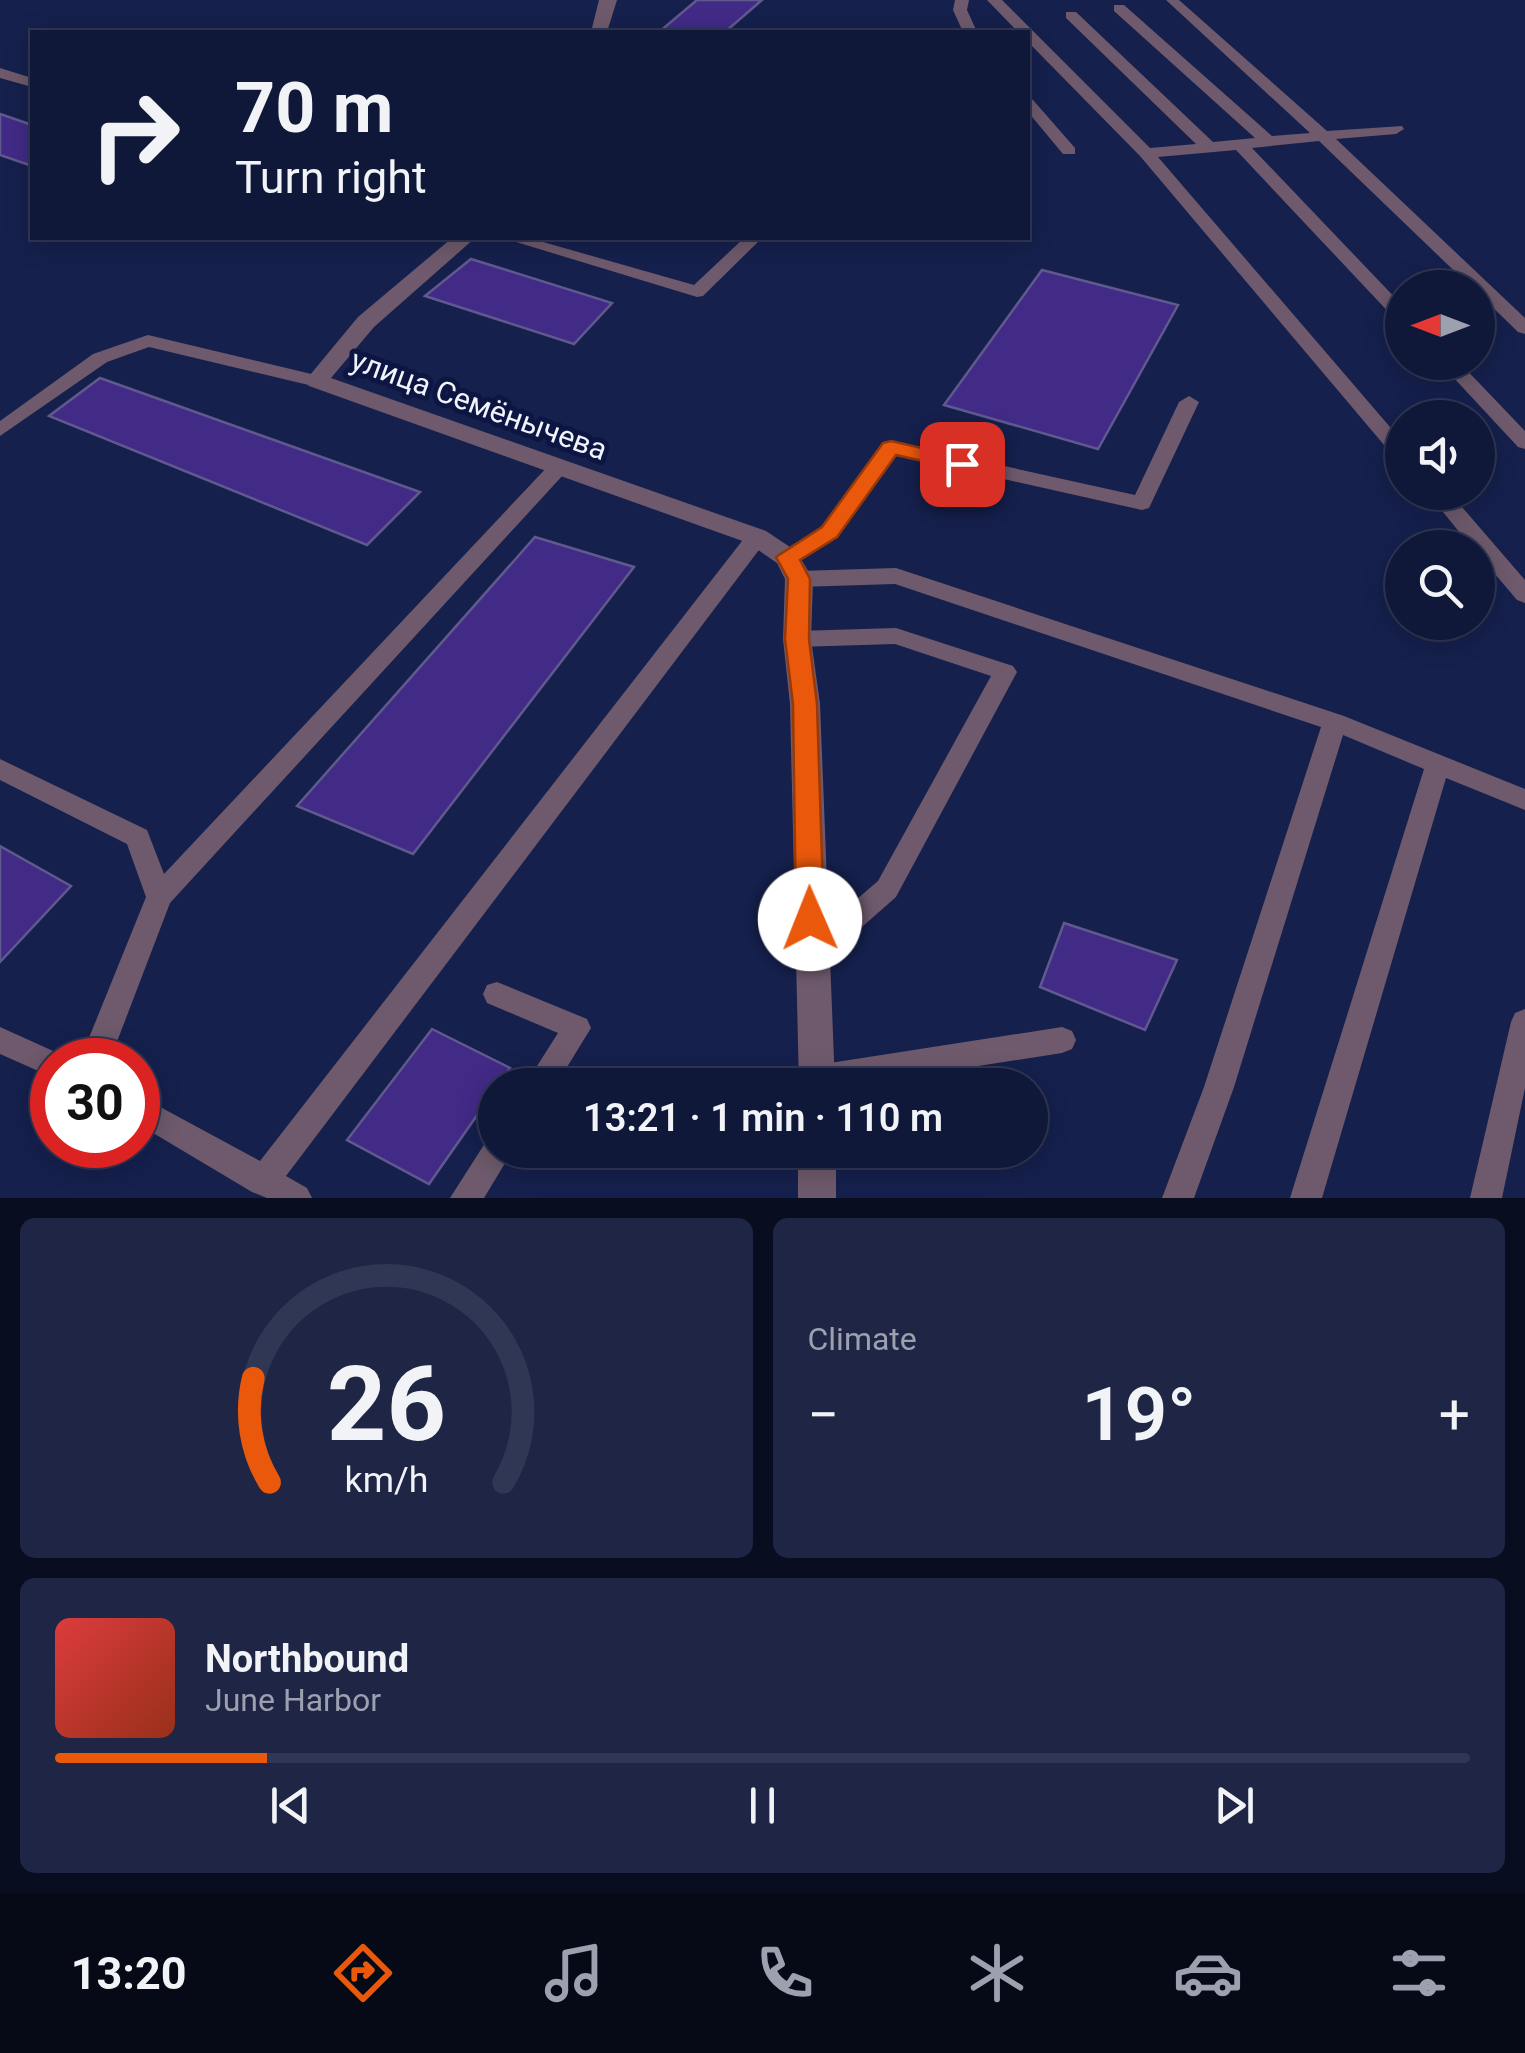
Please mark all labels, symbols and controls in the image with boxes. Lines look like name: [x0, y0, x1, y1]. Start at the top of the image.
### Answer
text: 70 m: [235, 67, 393, 149]
icon: right: [70, 70, 200, 200]
text: Turn right: [235, 151, 427, 204]
north arrow: [1385, 270, 1495, 380]
map controls: [1385, 270, 1495, 640]
street label: улица Семёнычева: [346, 342, 612, 467]
button: sound: [1385, 400, 1495, 510]
pin: [920, 422, 1005, 507]
icon: arrive: [935, 437, 990, 492]
button: search: [1385, 530, 1495, 640]
position arrow: [758, 867, 862, 971]
speed limit sign: 30: [30, 1038, 160, 1168]
text: 13:21 · 1 min · 110 m: [583, 1096, 943, 1140]
text: Climate: [808, 1320, 917, 1358]
text: 26: [327, 1344, 446, 1465]
text: 19°: [1082, 1370, 1196, 1458]
text: −: [808, 1383, 839, 1447]
text: +: [1439, 1383, 1470, 1447]
text: km/h: [344, 1459, 428, 1501]
text: Northbound: [205, 1637, 409, 1681]
text: June Harbor: [205, 1681, 381, 1719]
icon: previous: [263, 1778, 318, 1833]
icon: pause: [735, 1778, 790, 1833]
icon: next: [1207, 1778, 1262, 1833]
icon: directions: [328, 1938, 398, 2008]
icon: music: [539, 1938, 609, 2008]
icon: phone: [750, 1938, 820, 2008]
icon: climate: [962, 1938, 1032, 2008]
icon: car: [1173, 1938, 1243, 2008]
icon: filters: [1384, 1938, 1454, 2008]
text: 13:20: [71, 1947, 187, 2000]

